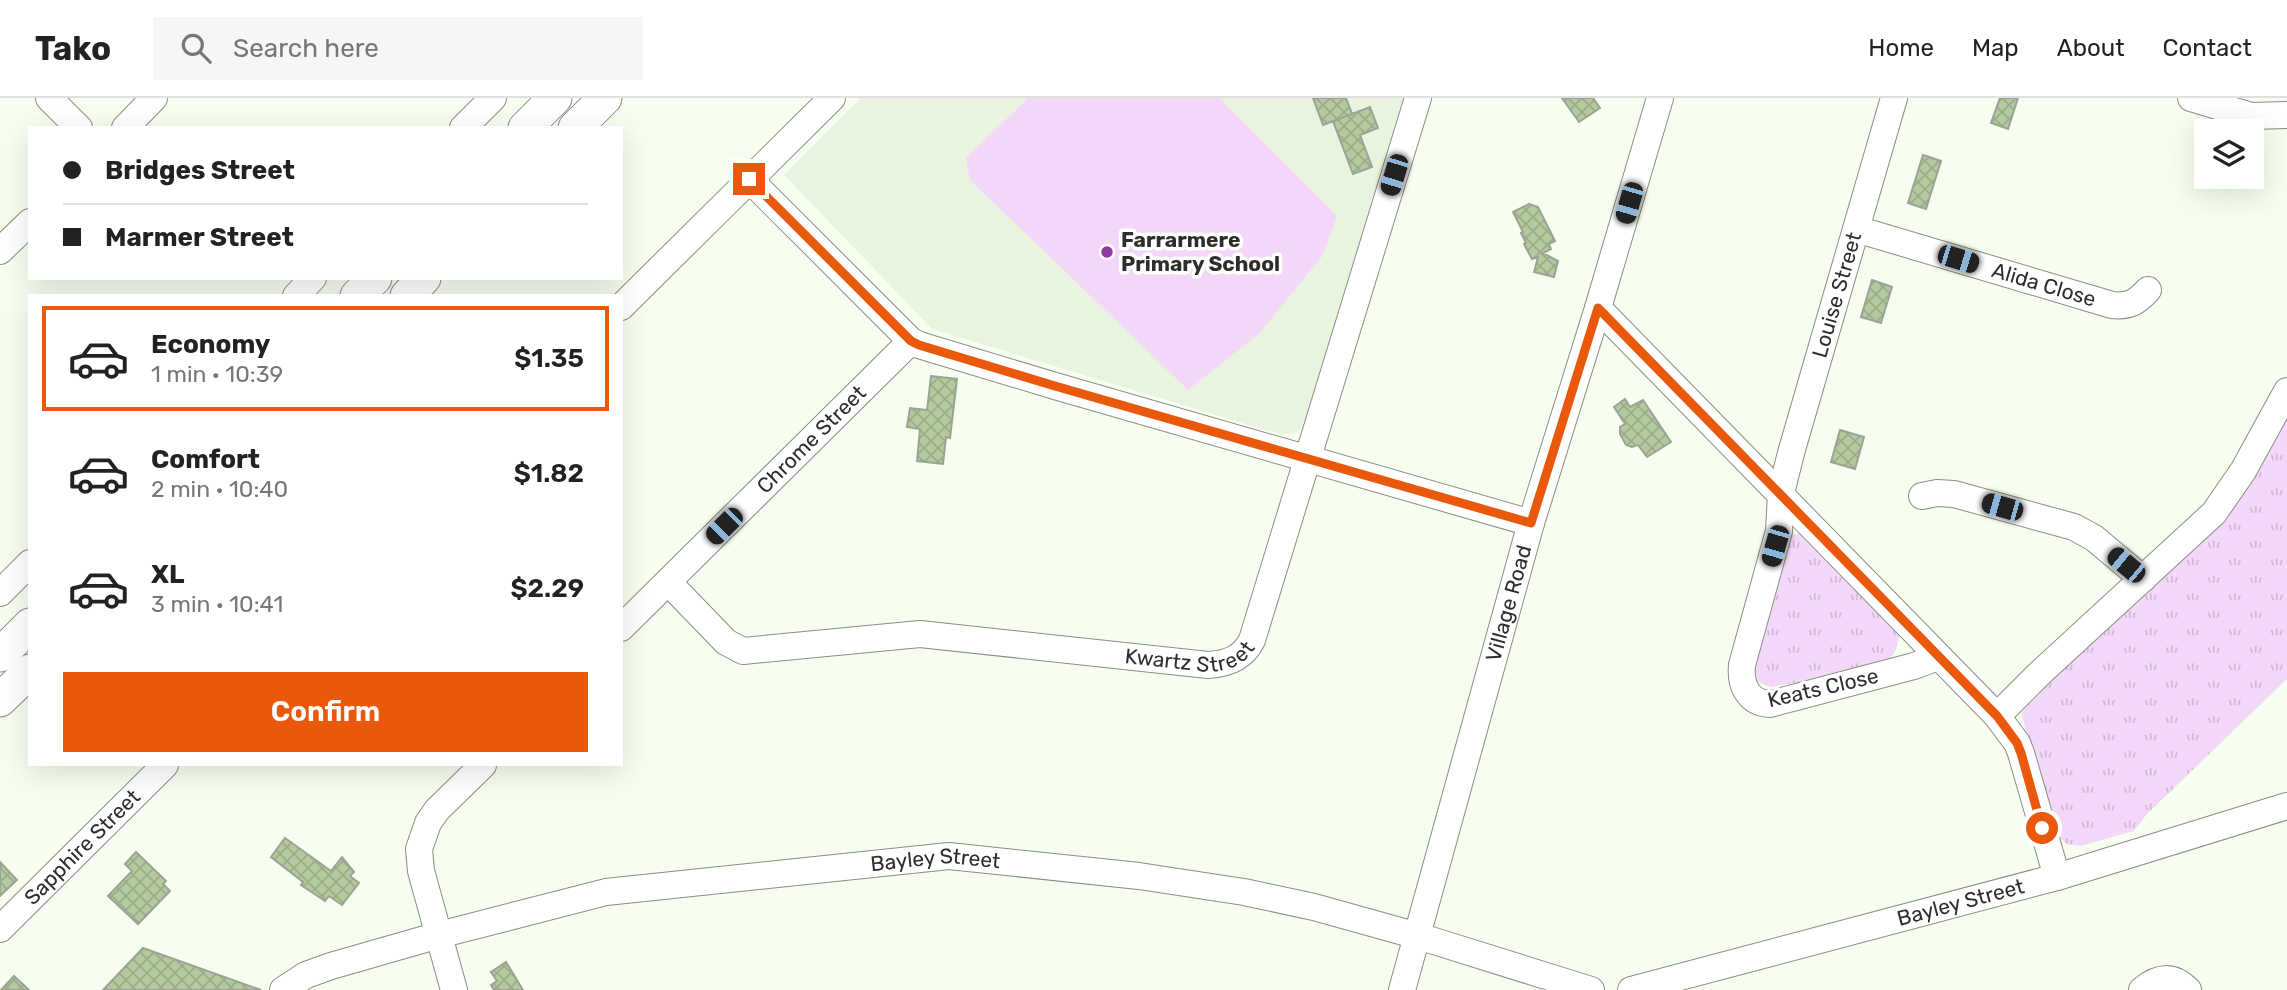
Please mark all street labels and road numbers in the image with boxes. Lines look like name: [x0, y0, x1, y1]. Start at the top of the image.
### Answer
street label: Louise Street: [1807, 229, 1866, 361]
street label: Alida Close: [1989, 257, 2099, 312]
street label: Chrome Street: [752, 380, 871, 498]
street label: Village Road: [1480, 542, 1536, 664]
street label: Kwartz Street: [1124, 636, 1260, 677]
street label: Keats Close: [1765, 663, 1881, 712]
street label: Sapphire Street: [19, 784, 145, 910]
street label: Bayley Street: [869, 843, 1002, 876]
street label: Bayley Street: [1894, 873, 2027, 931]

